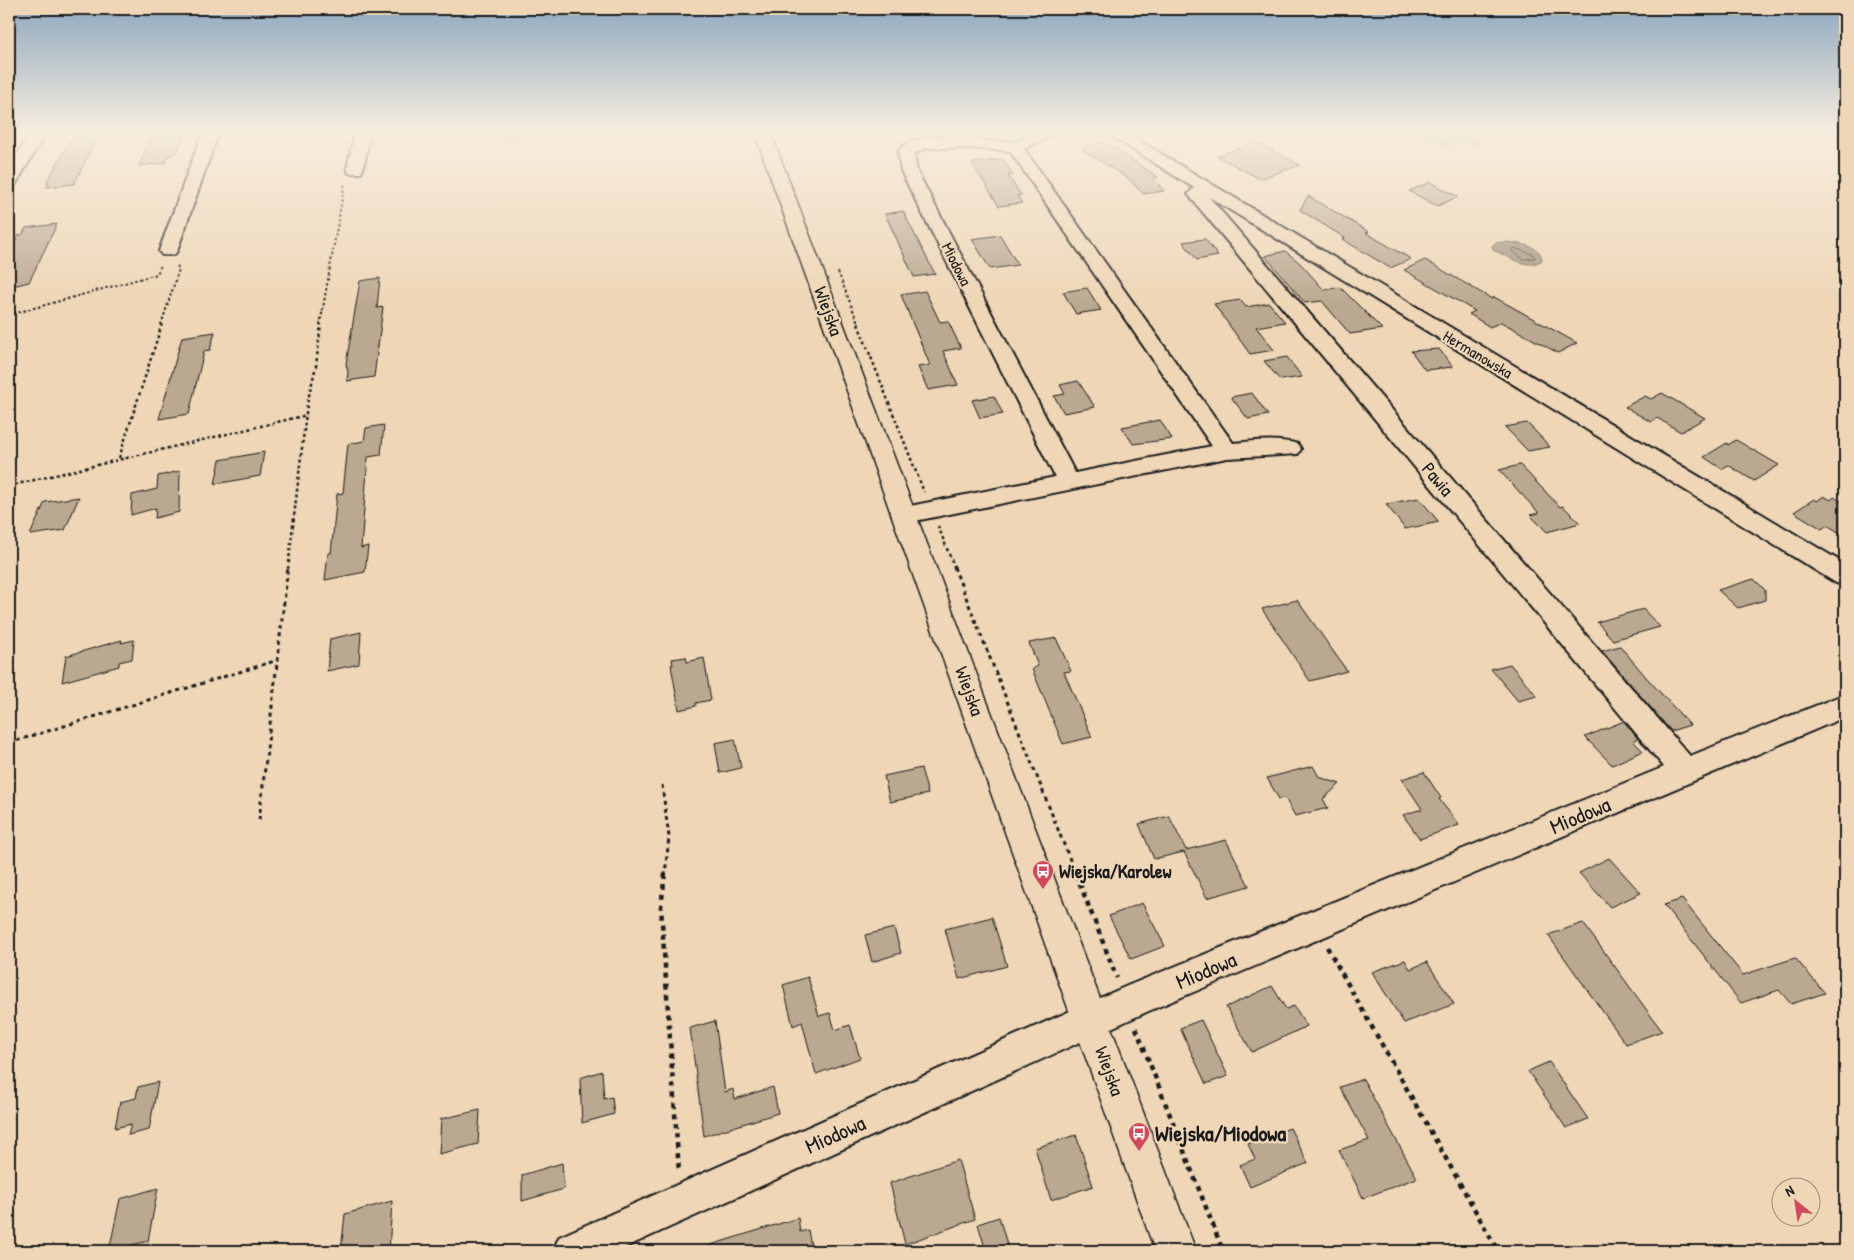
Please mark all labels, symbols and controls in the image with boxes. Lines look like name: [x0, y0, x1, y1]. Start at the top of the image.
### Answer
street label: Miodowa: [937, 239, 977, 289]
street label: Wiejska: [808, 283, 850, 340]
street label: Hermanowska: [1439, 325, 1517, 383]
street label: Pawia: [1416, 456, 1460, 502]
street label: Wiejska: [949, 663, 991, 720]
street label: Miodowa: [1545, 789, 1615, 841]
place label: Wiejska/Karolew: [1059, 858, 1172, 884]
bus stop icon: Wiejska/Karolew: [1031, 859, 1055, 890]
street label: Miodowa: [1171, 944, 1241, 996]
street label: Wiejska: [1089, 1043, 1131, 1100]
street label: Miodowa: [800, 1107, 870, 1161]
place label: Wiejska/Miodowa: [1155, 1118, 1286, 1148]
bus stop icon: Wiejska/Miodowa: [1127, 1121, 1151, 1152]
north arrow: [1772, 1178, 1822, 1228]
text: N: [1781, 1180, 1798, 1200]

